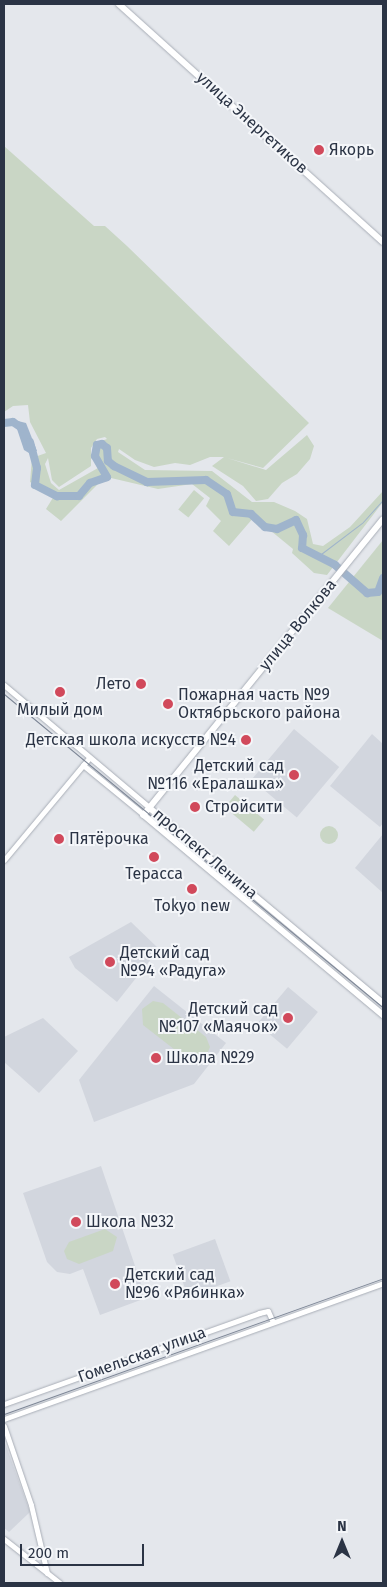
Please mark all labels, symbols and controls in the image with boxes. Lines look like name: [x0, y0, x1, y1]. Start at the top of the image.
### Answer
street label: улица Энергетиков: [192, 68, 312, 178]
place label: Якорь: [329, 140, 374, 160]
marker: Якорь: [313, 144, 325, 156]
street label: улица Волкова: [255, 575, 341, 675]
place label: Лето: [96, 674, 131, 694]
marker: Лето: [135, 678, 147, 690]
place label: Пожарная часть №9 Октябрьского района: [178, 685, 340, 723]
marker: Милый дом: [54, 686, 66, 698]
marker: Пожарная часть №9 Октябрьского района: [162, 698, 174, 710]
place label: Милый дом: [17, 700, 103, 720]
place label: Детская школа искусств №4: [26, 730, 236, 750]
marker: Детская школа искусств №4: [240, 734, 252, 746]
place label: Детский сад №116 «Ералашка»: [147, 756, 284, 794]
marker: Детский сад №116 «Ералашка»: [288, 769, 300, 781]
place label: Стройсити: [205, 797, 283, 817]
marker: Стройсити: [189, 801, 201, 813]
street label: проспект Ленина: [149, 805, 261, 903]
place label: Пятёрочка: [69, 829, 149, 849]
marker: Пятёрочка: [53, 833, 65, 845]
marker: Терасса: [148, 851, 160, 863]
place label: Терасса: [125, 864, 183, 884]
marker: Tokyo new: [186, 883, 198, 895]
place label: Tokyo new: [154, 896, 230, 916]
place label: Детский сад №94 «Радуга»: [120, 943, 226, 981]
marker: Детский сад №94 «Радуга»: [104, 956, 116, 968]
place label: Детский сад №107 «Маячок»: [158, 999, 278, 1037]
marker: Детский сад №107 «Маячок»: [282, 1012, 294, 1024]
place label: Школа №29: [166, 1048, 254, 1068]
marker: Школа №29: [150, 1052, 162, 1064]
place label: Школа №32: [86, 1212, 174, 1232]
marker: Школа №32: [70, 1216, 82, 1228]
place label: Детский сад №96 «Рябинка»: [125, 1265, 245, 1303]
marker: Детский сад №96 «Рябинка»: [109, 1278, 121, 1290]
street label: Гомельская улица: [75, 1323, 209, 1387]
north arrow: [317, 1517, 367, 1567]
text: N: [337, 1518, 347, 1535]
scale bar: [22, 1534, 146, 1566]
text: 200 m: [28, 1544, 69, 1562]

